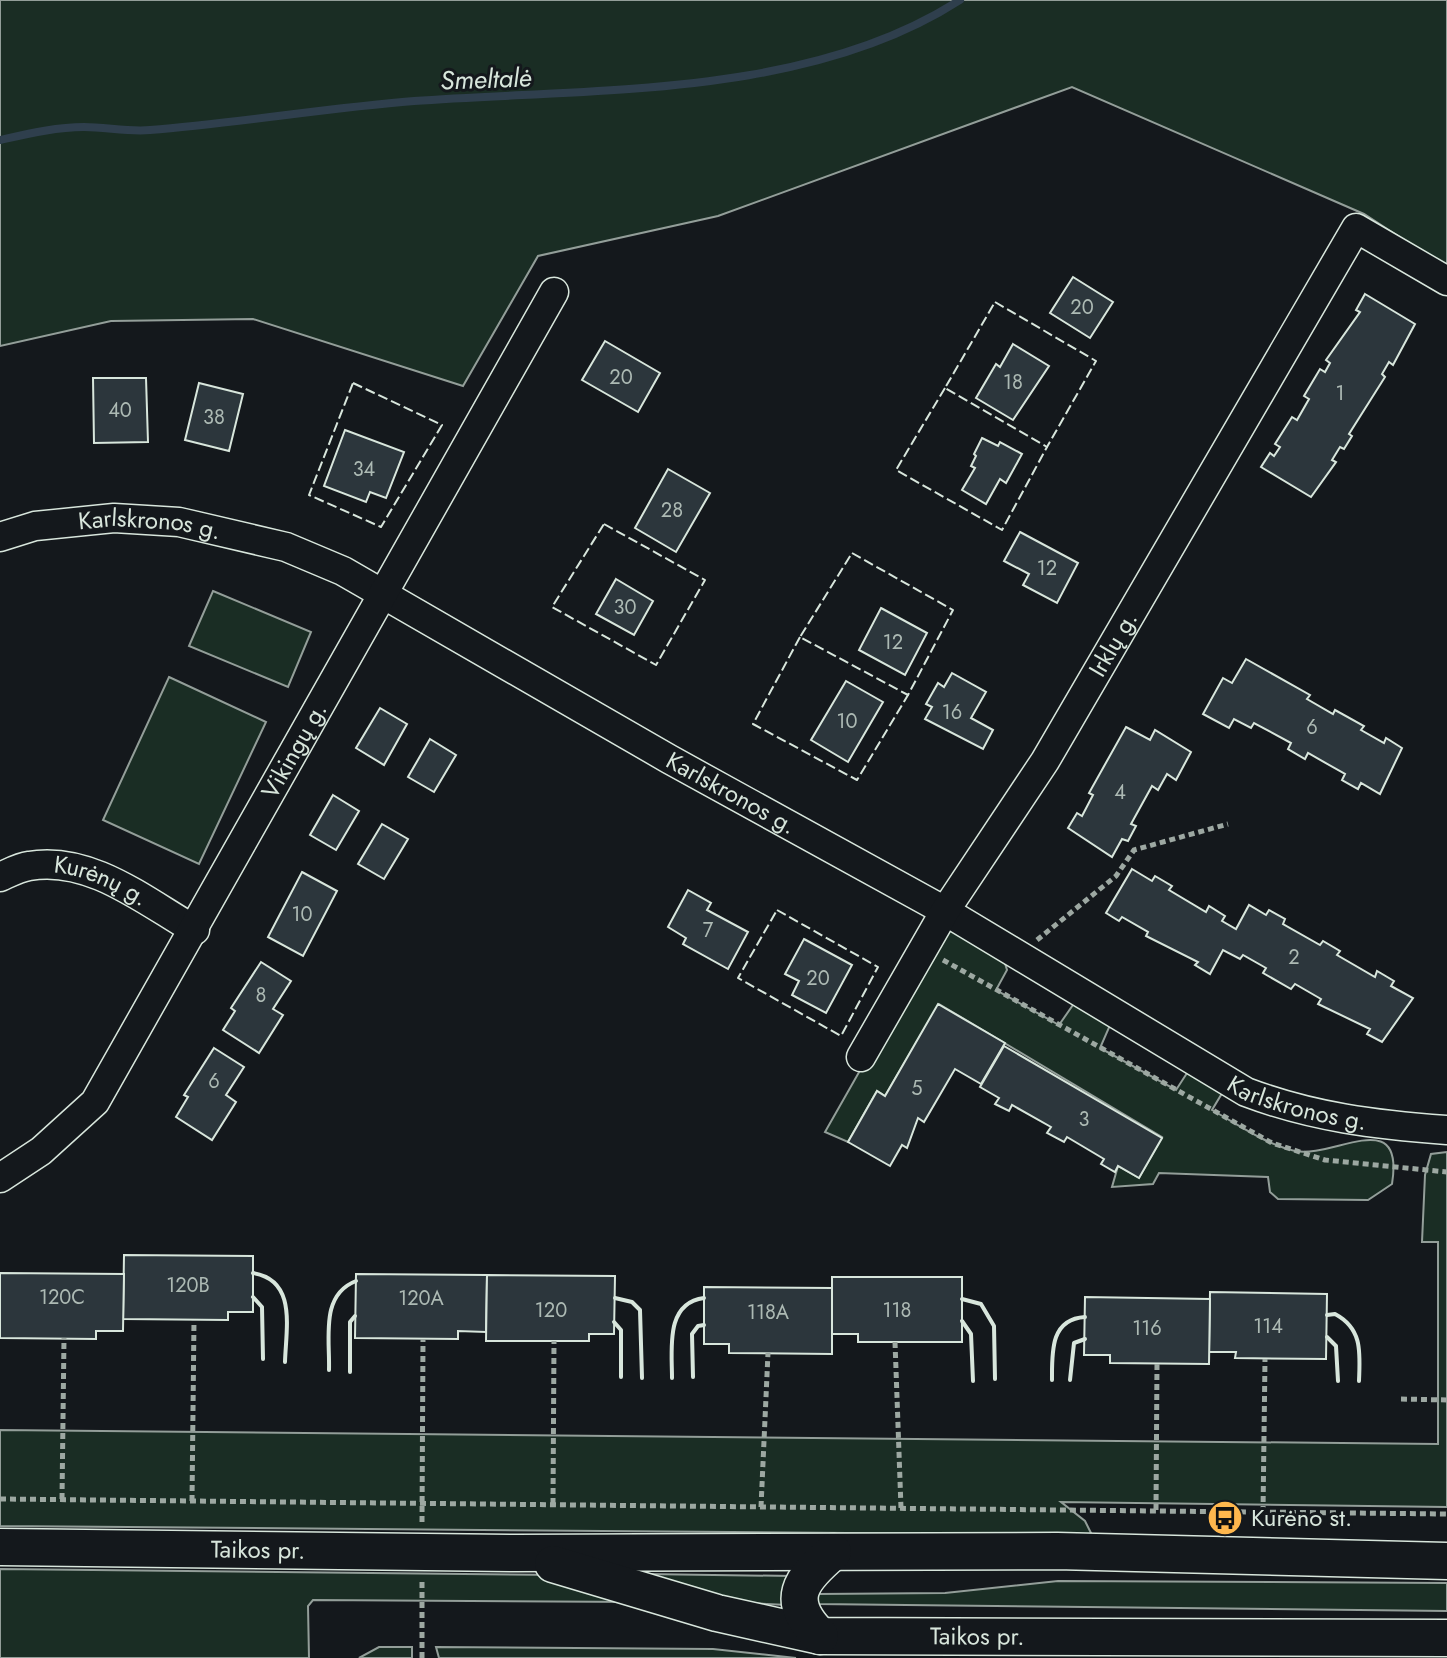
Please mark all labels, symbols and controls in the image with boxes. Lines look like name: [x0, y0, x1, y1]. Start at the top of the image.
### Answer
water label: Smeltalė: [440, 58, 532, 100]
house number: 20: [1070, 293, 1094, 322]
house number: 20: [609, 363, 633, 392]
house number: 18: [1003, 368, 1023, 397]
house number: 1: [1336, 379, 1345, 408]
house number: 40: [108, 396, 132, 425]
house number: 38: [203, 403, 225, 432]
house number: 34: [353, 455, 376, 484]
house number: 28: [661, 496, 683, 525]
street label: Karlskronos g.: [76, 500, 225, 548]
house number: 12: [1037, 554, 1057, 583]
house number: 30: [614, 593, 636, 622]
street label: Irklų g.: [1080, 604, 1146, 683]
house number: 12: [883, 628, 903, 657]
street label: Vikingų g.: [252, 696, 335, 805]
house number: 16: [942, 698, 962, 727]
house number: 10: [837, 707, 858, 736]
house number: 6: [1306, 713, 1318, 742]
street label: Karlskronos g.: [660, 743, 803, 843]
house number: 4: [1114, 778, 1126, 807]
street label: Kurėnų g.: [52, 847, 155, 914]
house number: 10: [292, 900, 313, 929]
house number: 7: [703, 916, 714, 945]
house number: 2: [1288, 943, 1300, 972]
house number: 20: [806, 964, 830, 993]
house number: 8: [256, 981, 266, 1010]
house number: 6: [208, 1067, 220, 1096]
street label: Karlskronos g.: [1221, 1067, 1369, 1139]
house number: 5: [911, 1074, 923, 1103]
house number: 3: [1079, 1105, 1090, 1134]
house number: 120B: [166, 1271, 210, 1300]
house number: 120C: [39, 1283, 85, 1312]
house number: 120A: [398, 1284, 445, 1313]
house number: 120: [535, 1296, 567, 1325]
house number: 118: [883, 1296, 911, 1325]
house number: 118A: [747, 1298, 790, 1327]
house number: 114: [1253, 1312, 1283, 1341]
house number: 116: [1132, 1314, 1162, 1343]
bus stop icon: Kurėno st.: [1206, 1499, 1244, 1537]
place label: Kurėno st.: [1251, 1500, 1352, 1535]
street label: Taikos pr.: [211, 1531, 305, 1568]
street label: Taikos pr.: [930, 1618, 1025, 1654]

